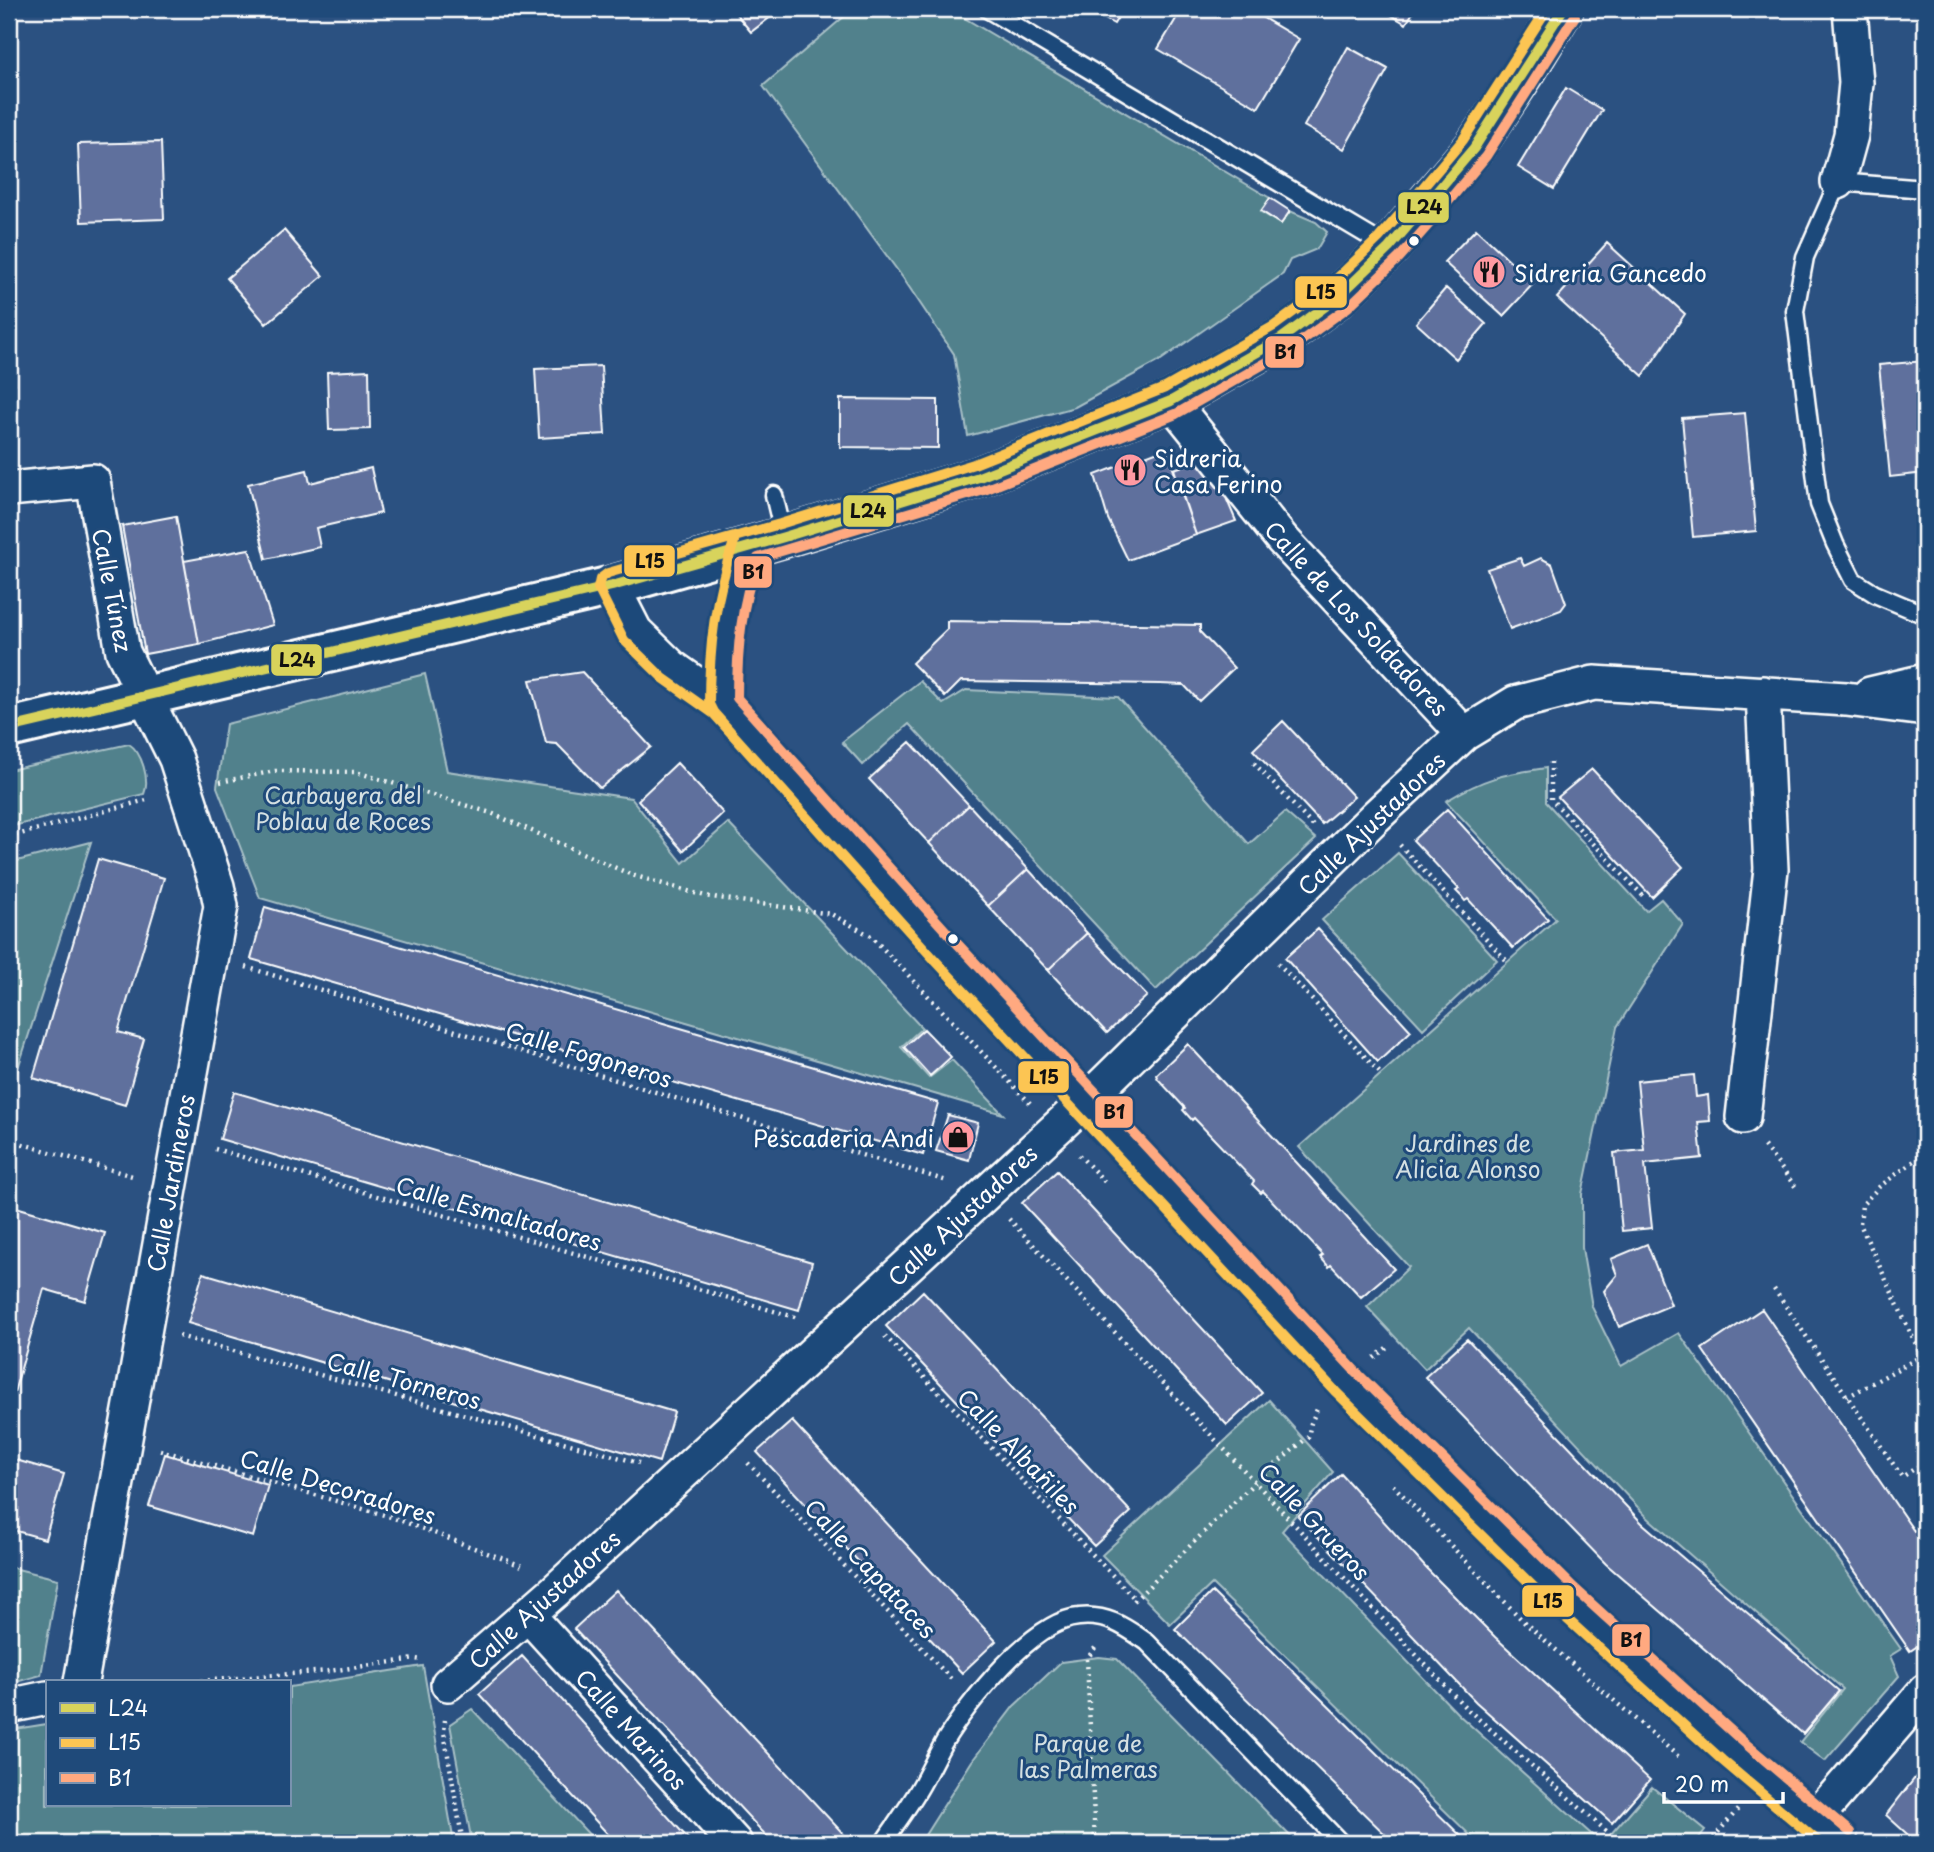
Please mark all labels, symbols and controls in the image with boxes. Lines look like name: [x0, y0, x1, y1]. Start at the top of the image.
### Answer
line badge: L24: [1397, 191, 1450, 224]
text: L24: [1406, 192, 1442, 220]
unlabelled marker: [1407, 234, 1421, 248]
restaurant icon: Sidreria Gancedo: [1470, 253, 1508, 291]
place label: Sidreria Gancedo: [1514, 255, 1707, 290]
line badge: L15: [1294, 275, 1348, 309]
text: L15: [1306, 277, 1336, 305]
line badge: B1: [1264, 335, 1305, 369]
text: B1: [1274, 337, 1296, 365]
place label: Sidreria Casa Ferino: [1154, 440, 1283, 501]
restaurant icon: Sidreria Casa Ferino: [1111, 451, 1149, 489]
line badge: L24: [842, 494, 895, 528]
text: L24: [850, 496, 886, 524]
street label: Calle de Los Soldadores: [1257, 512, 1457, 724]
street label: Calle Túnez: [84, 525, 142, 655]
line badge: L15: [623, 544, 676, 578]
text: L15: [635, 546, 665, 574]
line badge: B1: [733, 555, 773, 589]
text: B1: [742, 557, 764, 585]
line badge: L24: [270, 643, 323, 677]
text: L24: [279, 645, 315, 673]
street label: Calle Ajustadores: [1289, 743, 1453, 903]
park label: Carbayera del Poblau de Roces: [255, 777, 431, 838]
unlabelled marker: [946, 932, 960, 946]
street label: Calle Fogoneros: [502, 1012, 676, 1096]
line badge: L15: [1017, 1060, 1070, 1094]
text: L15: [1029, 1062, 1059, 1090]
street label: Calle Jardineros: [137, 1091, 203, 1275]
line badge: B1: [1094, 1095, 1134, 1129]
text: B1: [1103, 1097, 1125, 1125]
shop icon: Pescaderia Andi: [939, 1118, 977, 1156]
place label: Pescaderia Andi: [753, 1120, 934, 1155]
park label: Jardines de Alicia Alonso: [1395, 1125, 1541, 1186]
street label: Calle Ajustadores: [879, 1136, 1045, 1294]
street label: Calle Esmaltadores: [392, 1167, 606, 1259]
street label: Calle Torneros: [323, 1343, 485, 1417]
street label: Calle Albañiles: [950, 1380, 1088, 1522]
street label: Calle Decoradores: [236, 1440, 440, 1532]
street label: Calle Grueros: [1251, 1454, 1379, 1588]
street label: Calle Capataces: [797, 1490, 945, 1646]
street label: Calle Ajustadores: [460, 1521, 628, 1677]
line badge: L15: [1521, 1584, 1575, 1618]
text: L15: [1533, 1586, 1563, 1614]
line badge: B1: [1611, 1623, 1651, 1657]
text: B1: [1620, 1625, 1642, 1653]
street label: Calle Marinos: [568, 1660, 696, 1798]
legend: [46, 1680, 290, 1806]
text: L24: [108, 1691, 148, 1723]
text: L15: [108, 1725, 141, 1757]
park label: Parque de las Palmeras: [1018, 1725, 1158, 1786]
text: B1: [108, 1761, 131, 1793]
scale bar: [1664, 1761, 1784, 1805]
text: 20 m: [1675, 1767, 1729, 1799]

